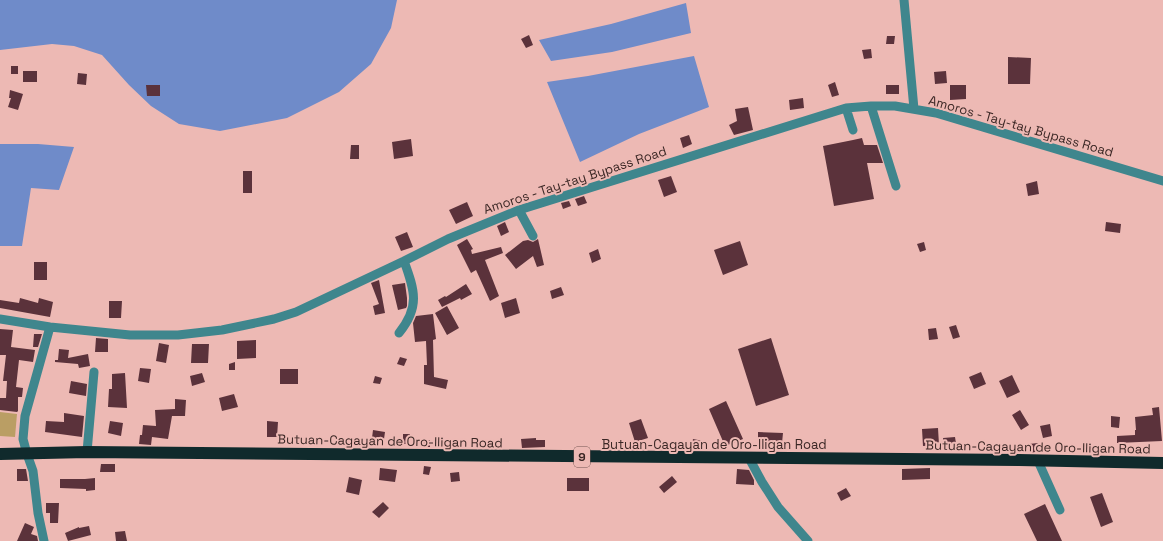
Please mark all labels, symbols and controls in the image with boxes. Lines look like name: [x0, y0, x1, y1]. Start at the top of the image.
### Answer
street label: Amoros - Tay-tay Bypass Road: [927, 91, 1115, 161]
street label: Amoros - Tay-tay Bypass Road: [481, 142, 669, 218]
street label: Butuan-Cagayan de Oro-Iligan Road: [277, 431, 503, 451]
street label: Butuan-Cagayan de Oro-Iligan Road: [601, 436, 827, 453]
street label: Butuan-Cagayan de Oro-Iligan Road: [925, 437, 1151, 457]
road number: 9: [574, 447, 590, 467]

